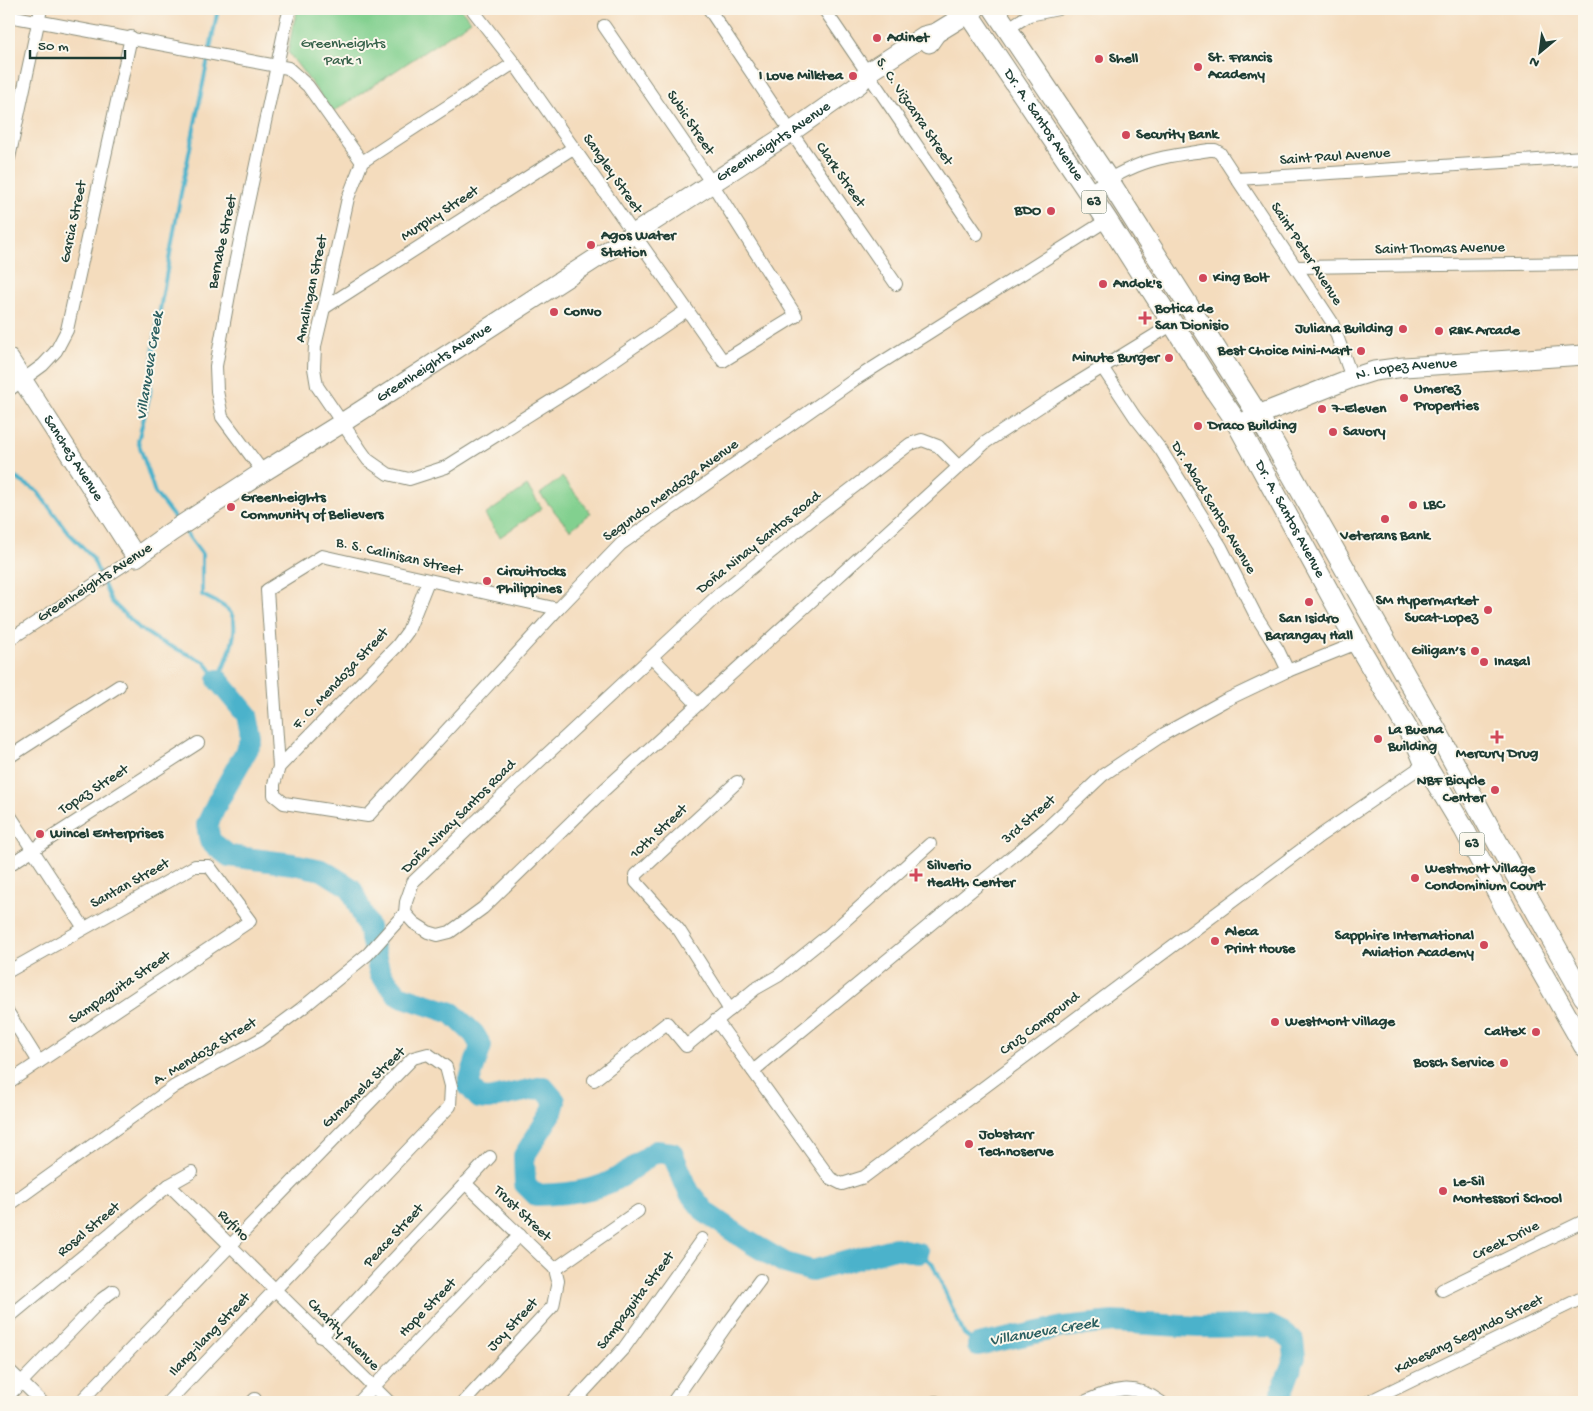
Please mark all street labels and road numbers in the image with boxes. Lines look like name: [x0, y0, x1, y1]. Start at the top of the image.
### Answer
street label: S. C. Vizcarra Street: [871, 55, 958, 171]
street label: Dr. A. Santos Avenue: [999, 65, 1087, 185]
street label: Subic Street: [662, 87, 719, 160]
street label: Greenheights Avenue: [713, 98, 835, 187]
street label: Sangley Street: [578, 131, 647, 219]
street label: Clark Street: [811, 139, 870, 213]
street label: Saint Paul Avenue: [1279, 144, 1391, 170]
street label: Garcia Street: [57, 178, 92, 265]
street label: Murphy Street: [398, 181, 484, 246]
road number: 63: [1082, 190, 1106, 213]
street label: Bernabe Street: [204, 192, 242, 292]
street label: Saint Peter Avenue: [1266, 199, 1346, 309]
street label: Amalingan Street: [292, 232, 333, 344]
street label: Saint Thomas Avenue: [1375, 239, 1505, 259]
street label: Greenheights Avenue: [373, 319, 495, 407]
street label: N. Lopez Avenue: [1354, 354, 1458, 385]
street label: Sanchez Avenue: [38, 412, 107, 505]
street label: Segundo Mendoza Avenue: [600, 436, 742, 546]
street label: Dr. Abad Santos Avenue: [1166, 438, 1260, 578]
street label: Dr. A. Santos Avenue: [1250, 457, 1329, 581]
street label: Doña Ninay Santos Road: [693, 487, 826, 599]
street label: B. S. Calinisan Street: [333, 533, 466, 581]
street label: Greenheights Avenue: [34, 539, 156, 627]
street label: F. C. Mendoza Street: [288, 623, 394, 734]
street label: Doña Ninay Santos Road: [397, 755, 521, 879]
street label: Topaz Street: [55, 760, 134, 820]
street label: 3rd Street: [998, 791, 1061, 849]
street label: 10th Street: [626, 799, 693, 864]
road number: 63: [1460, 832, 1484, 856]
street label: Santan Street: [87, 854, 174, 913]
street label: Sampaguita Street: [66, 946, 176, 1029]
street label: Cruz Compound: [997, 987, 1084, 1060]
street label: A. Mendoza Street: [150, 1013, 262, 1090]
street label: Gumamela Street: [319, 1042, 411, 1132]
street label: Trust Street: [489, 1181, 556, 1247]
street label: Rosal Street: [54, 1197, 125, 1261]
street label: Peace Street: [359, 1199, 429, 1272]
street label: Rufino: [213, 1206, 253, 1246]
street label: Creek Drive: [1470, 1217, 1542, 1265]
street label: Sampaguita Street: [593, 1247, 680, 1354]
street label: Hope Street: [395, 1273, 462, 1341]
street label: Ilang-ilang Street: [165, 1288, 256, 1381]
street label: Kabesang Segundo Street: [1392, 1290, 1548, 1379]
street label: Joy Street: [484, 1293, 544, 1356]
street label: Charity Avenue: [303, 1295, 383, 1375]

